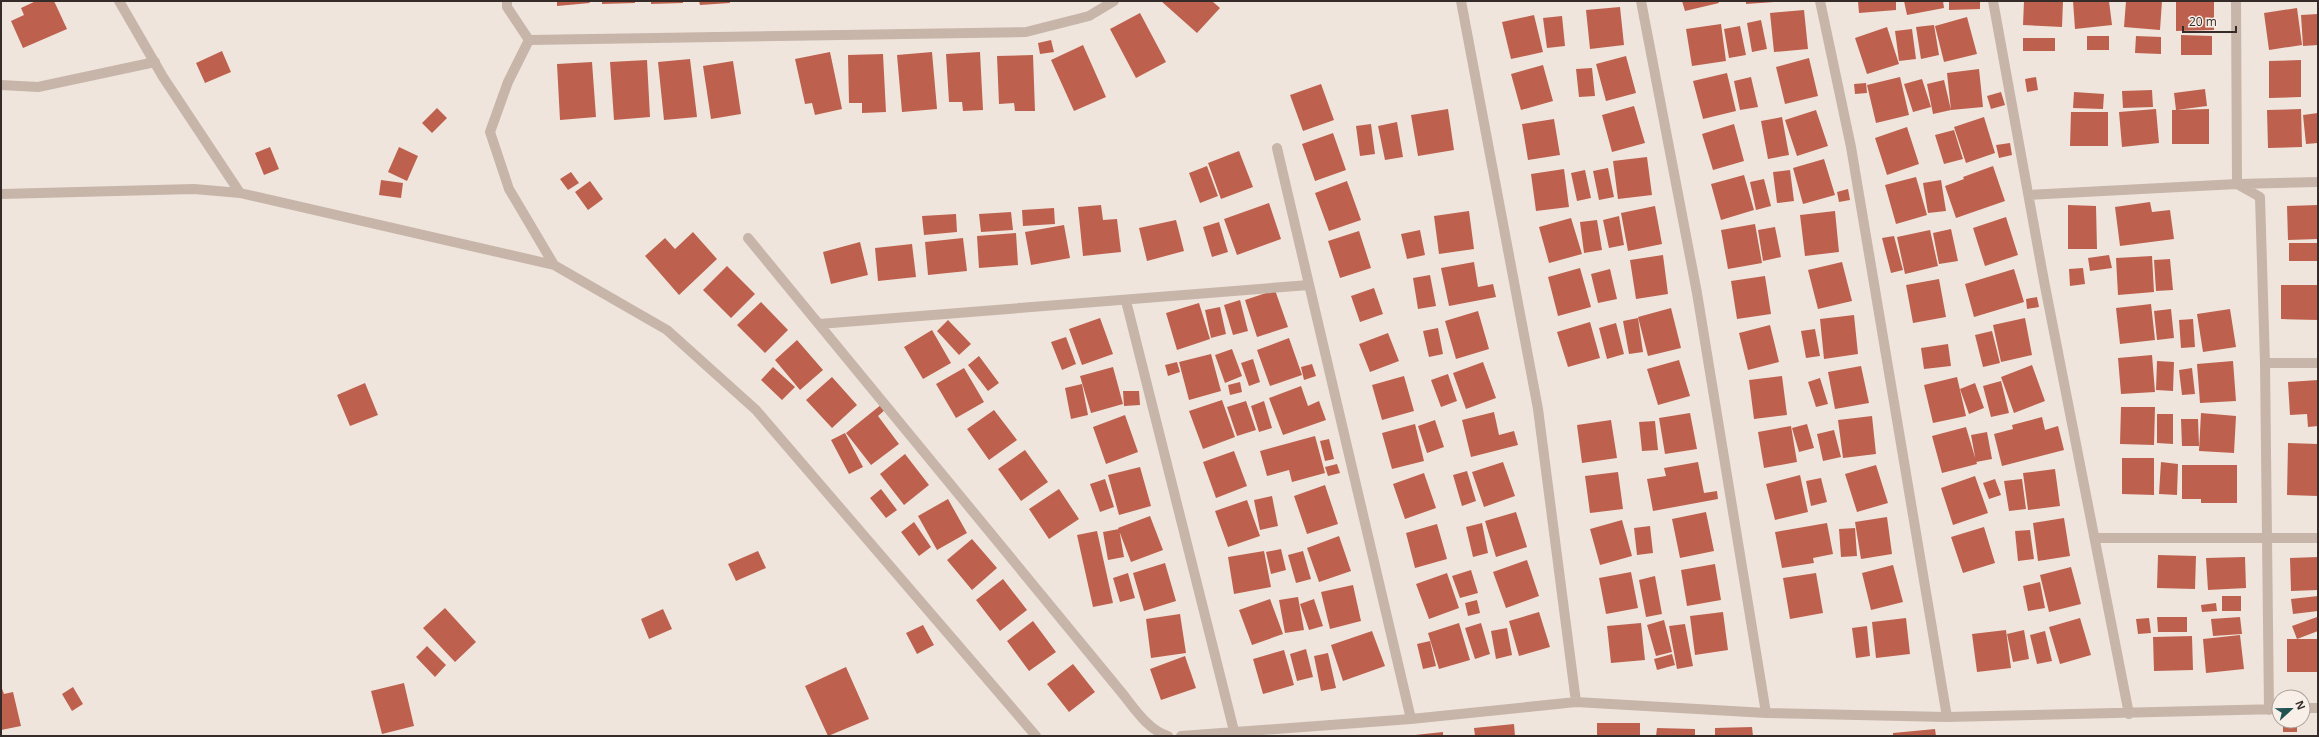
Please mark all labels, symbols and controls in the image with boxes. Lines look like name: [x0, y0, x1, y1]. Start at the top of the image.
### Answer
scale bar: [2183, 8, 2236, 34]
text: 20 m: [2189, 13, 2217, 30]
north arrow: [2271, 689, 2311, 729]
text: N: [2292, 698, 2309, 712]

